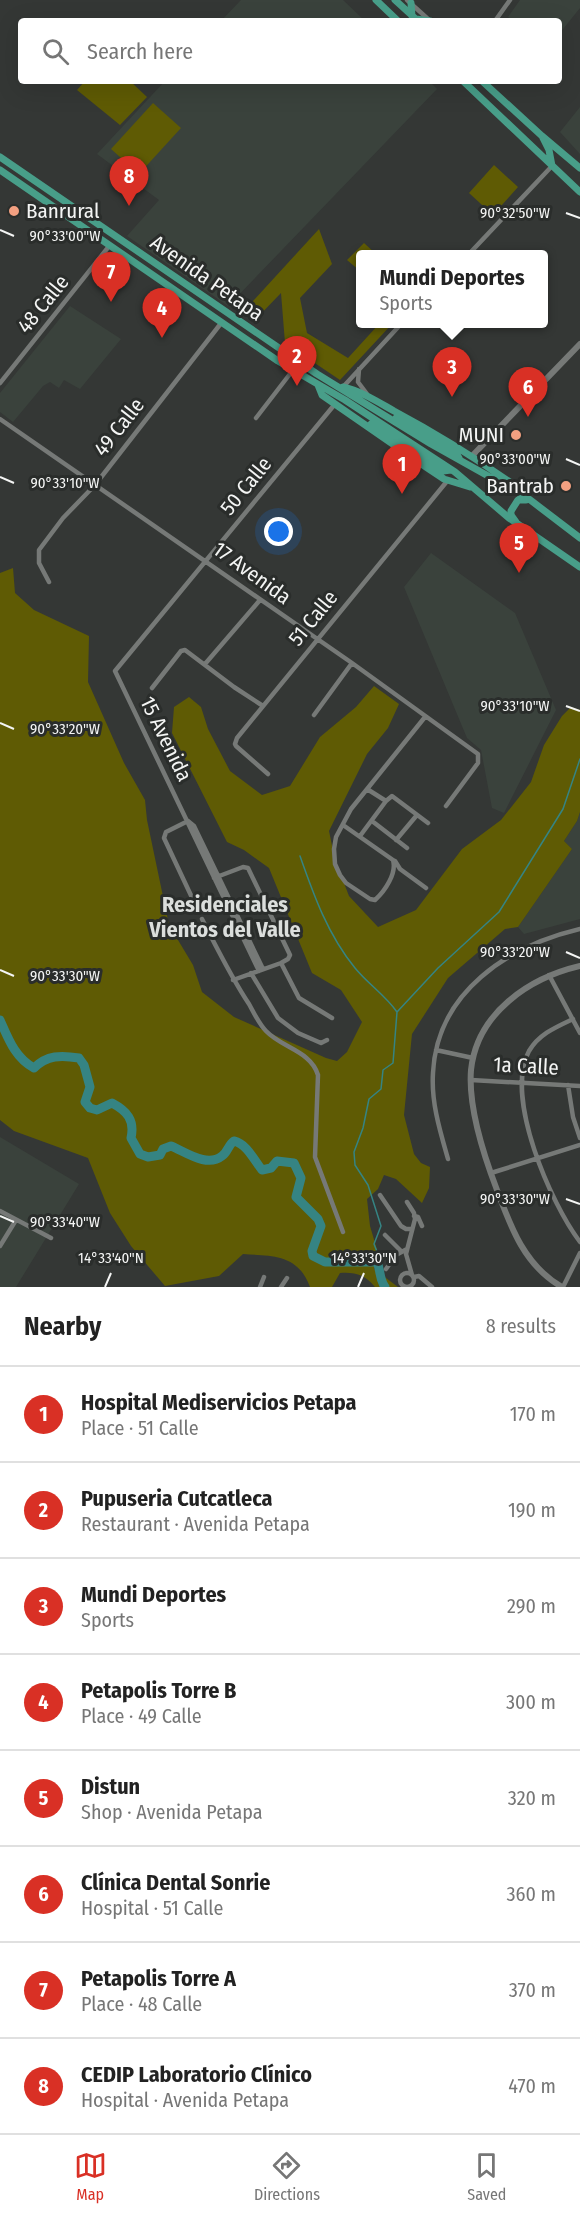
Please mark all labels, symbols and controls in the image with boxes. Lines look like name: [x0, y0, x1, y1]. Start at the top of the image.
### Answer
search box: [18, 18, 562, 84]
icon: search: [39, 35, 72, 68]
text: Search here: [87, 38, 193, 65]
pin: 8: [110, 156, 148, 206]
place label: Banrural: [26, 198, 100, 224]
marker: Banrural: [7, 204, 21, 218]
text: 90°32'50"W: [480, 204, 550, 222]
text: 90°33'00"W: [30, 227, 100, 245]
street label: Avenida Petapa: [145, 229, 269, 327]
popup: [356, 250, 548, 328]
pin: 7: [92, 252, 130, 302]
text: Mundi Deportes: [379, 264, 525, 291]
street label: 48 Calle: [12, 270, 74, 338]
pin: 4: [142, 288, 182, 338]
text: Sports: [379, 291, 433, 315]
pin: 2: [278, 336, 316, 386]
pin: 3: [432, 348, 472, 397]
pin: 6: [508, 368, 548, 417]
street label: 49 Calle: [88, 393, 150, 461]
place label: MUNI: [458, 422, 504, 448]
marker: MUNI: [509, 428, 523, 442]
pin: 1: [382, 444, 422, 494]
text: 90°33'00"W: [480, 450, 550, 468]
street label: 50 Calle: [215, 452, 277, 520]
place label: Bantrab: [486, 473, 554, 499]
text: 90°33'10"W: [30, 474, 100, 492]
marker: Bantrab: [559, 479, 573, 493]
your location: [264, 517, 293, 546]
pin: 5: [500, 524, 538, 573]
street label: 17 Avenida: [208, 536, 296, 610]
street label: 51 Calle: [283, 585, 343, 651]
street label: 15 Avenida: [134, 692, 198, 786]
text: 90°33'10"W: [480, 697, 550, 715]
text: 90°33'20"W: [30, 720, 100, 738]
district label: Residenciales Vientos del Valle: [148, 891, 301, 943]
text: 90°33'20"W: [480, 943, 550, 961]
text: 90°33'30"W: [30, 967, 100, 985]
street label: 1a Calle: [493, 1051, 559, 1081]
text: 90°33'30"W: [480, 1190, 550, 1208]
text: 90°33'40"W: [30, 1213, 100, 1231]
text: 14°33'40"N: [78, 1249, 144, 1267]
text: 14°33'30"N: [331, 1249, 397, 1267]
text: Nearby: [24, 1311, 101, 1342]
text: 8 results: [486, 1314, 556, 1338]
text: Hospital Mediservicios Petapa: [81, 1389, 357, 1416]
text: 1: [39, 1402, 48, 1426]
text: 170 m: [510, 1402, 556, 1426]
text: Place · 51 Calle: [81, 1416, 199, 1440]
text: Pupuseria Cutcatleca: [81, 1485, 272, 1512]
text: 2: [39, 1498, 48, 1522]
text: 190 m: [508, 1498, 556, 1522]
text: Restaurant · Avenida Petapa: [81, 1512, 310, 1536]
text: Mundi Deportes: [81, 1581, 226, 1608]
text: 3: [39, 1594, 48, 1618]
text: 290 m: [507, 1594, 556, 1618]
text: Sports: [81, 1608, 134, 1632]
text: Petapolis Torre B: [81, 1677, 236, 1704]
text: 4: [38, 1690, 49, 1714]
text: 300 m: [506, 1690, 556, 1714]
text: Place · 49 Calle: [81, 1704, 202, 1728]
text: Distun: [81, 1773, 140, 1800]
text: 5: [39, 1786, 48, 1810]
text: 320 m: [508, 1786, 556, 1810]
text: Shop · Avenida Petapa: [81, 1800, 262, 1824]
text: Clínica Dental Sonrie: [81, 1869, 270, 1896]
text: 6: [38, 1882, 49, 1906]
text: 360 m: [507, 1882, 556, 1906]
text: Hospital · 51 Calle: [81, 1896, 223, 1920]
text: Petapolis Torre A: [81, 1965, 236, 1992]
text: 7: [39, 1978, 48, 2002]
text: 370 m: [509, 1978, 556, 2002]
text: Place · 48 Calle: [81, 1992, 202, 2016]
text: CEDIP Laboratorio Clínico: [81, 2061, 312, 2088]
text: 8: [38, 2074, 49, 2098]
text: 470 m: [508, 2074, 556, 2098]
text: Hospital · Avenida Petapa: [81, 2088, 289, 2112]
tab: Map: [74, 2149, 107, 2204]
tab: Directions: [254, 2149, 320, 2204]
tab: Saved: [467, 2149, 506, 2204]

